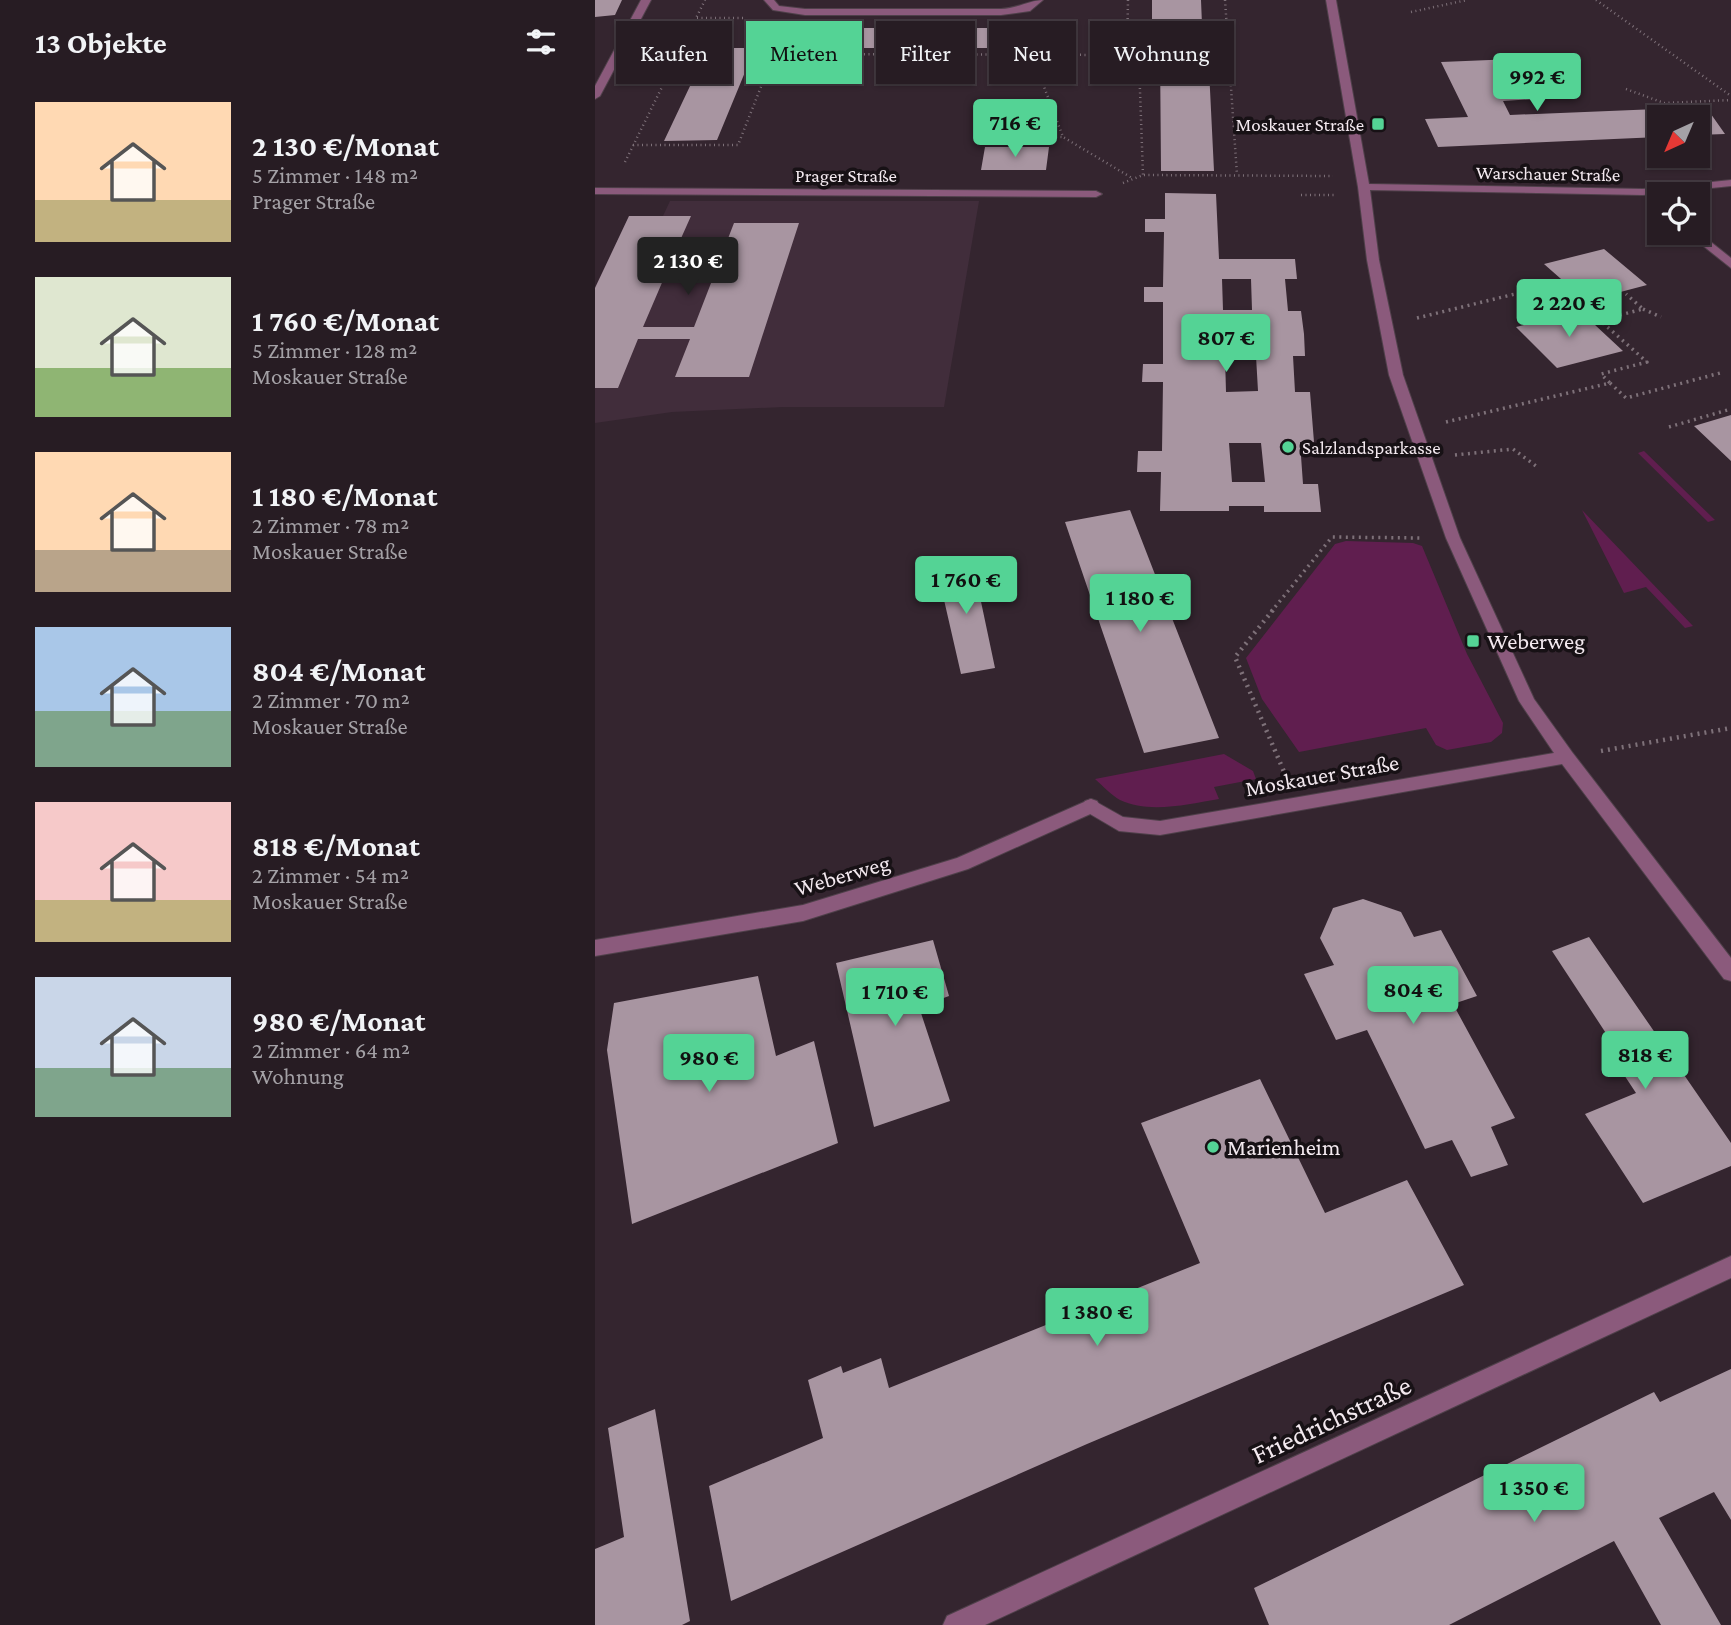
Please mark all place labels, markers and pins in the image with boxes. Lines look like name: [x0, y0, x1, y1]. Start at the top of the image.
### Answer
pin: 992 €: [1488, 54, 1586, 113]
pin: 716 €: [966, 100, 1064, 159]
place label: Moskauer Straße: [1236, 114, 1364, 135]
marker: Moskauer Straße: [1370, 116, 1386, 132]
pin: 2 130 €: [623, 238, 753, 297]
pin: 2 220 €: [1504, 280, 1634, 339]
pin: 807 €: [1177, 314, 1275, 374]
place label: Salzlandsparkasse: [1302, 437, 1441, 458]
marker: Salzlandsparkasse: [1280, 439, 1296, 455]
pin: 1 760 €: [901, 556, 1031, 616]
pin: 1 180 €: [1075, 574, 1205, 634]
place label: Weberweg: [1487, 628, 1585, 654]
marker: Weberweg: [1465, 633, 1481, 649]
pin: 804 €: [1364, 967, 1462, 1026]
pin: 1 710 €: [830, 968, 960, 1028]
pin: 818 €: [1596, 1032, 1694, 1091]
pin: 980 €: [660, 1034, 758, 1094]
place label: Marienheim: [1227, 1134, 1340, 1160]
marker: Marienheim: [1205, 1139, 1221, 1155]
pin: 1 380 €: [1032, 1288, 1162, 1348]
pin: 1 350 €: [1469, 1464, 1599, 1524]

